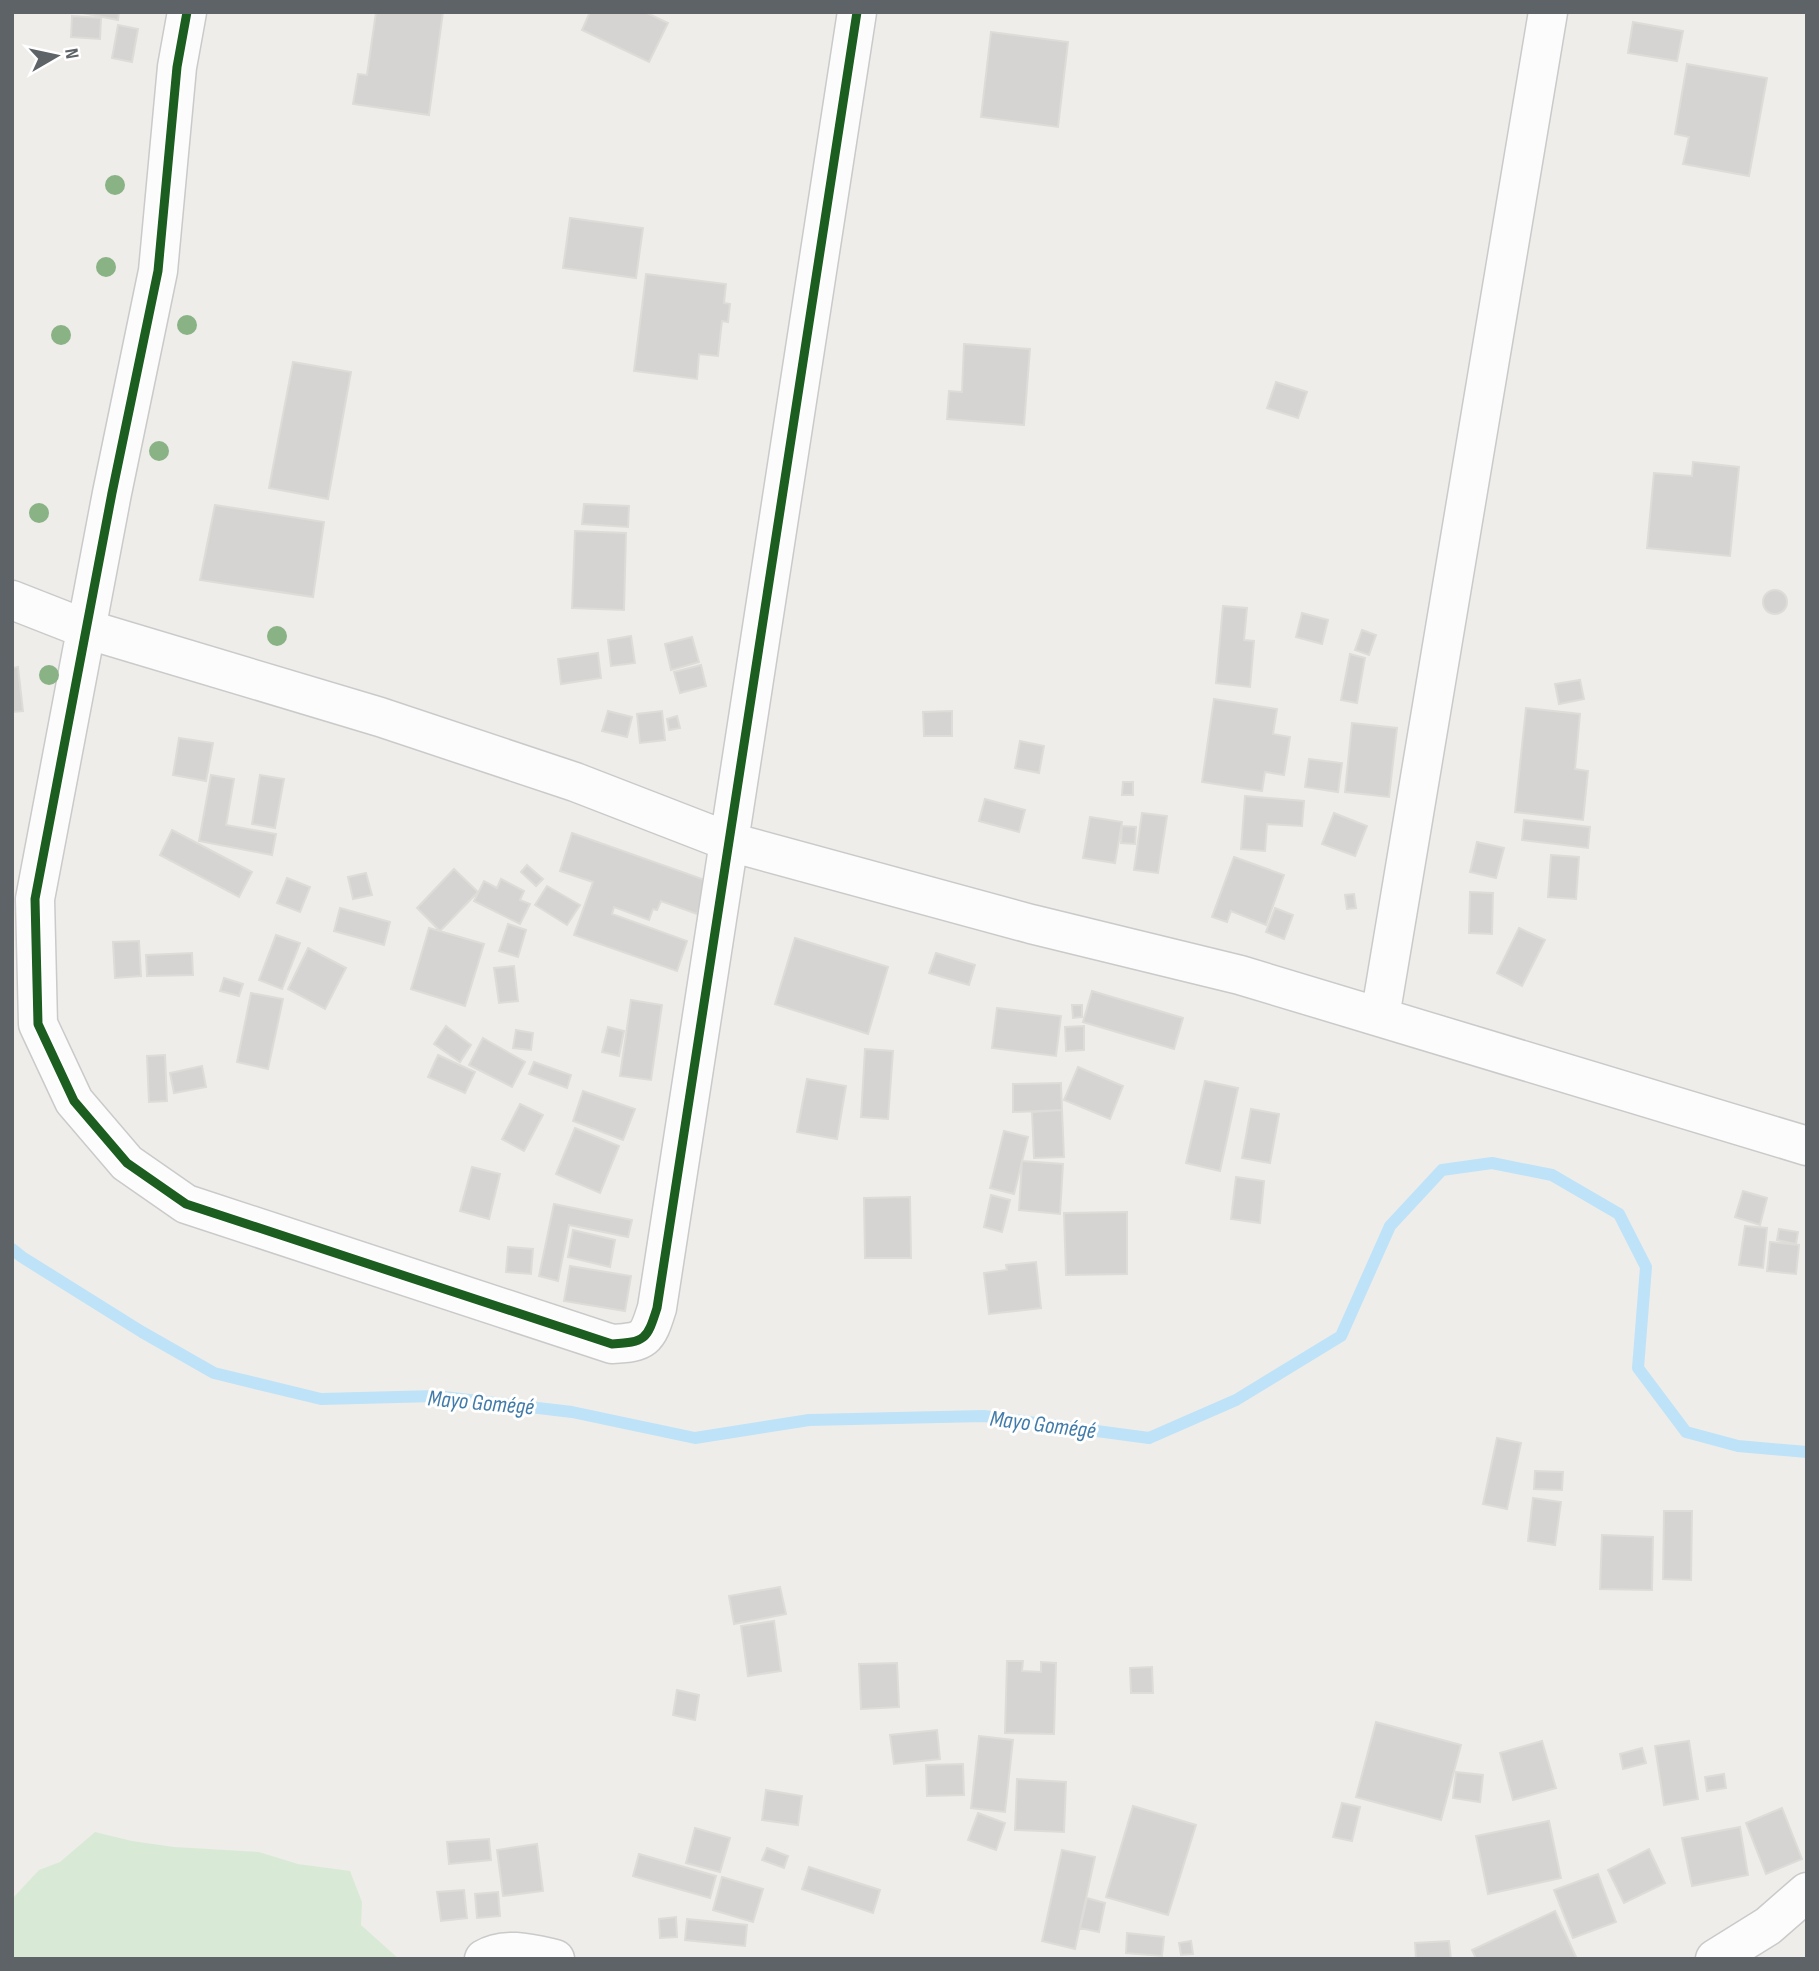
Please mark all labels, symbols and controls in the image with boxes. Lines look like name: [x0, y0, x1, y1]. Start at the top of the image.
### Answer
north arrow: [21, 21, 91, 91]
text: N: [59, 47, 83, 60]
water label: Mayo Gomégé: [427, 1384, 535, 1422]
water label: Mayo Gomégé: [988, 1405, 1098, 1445]

